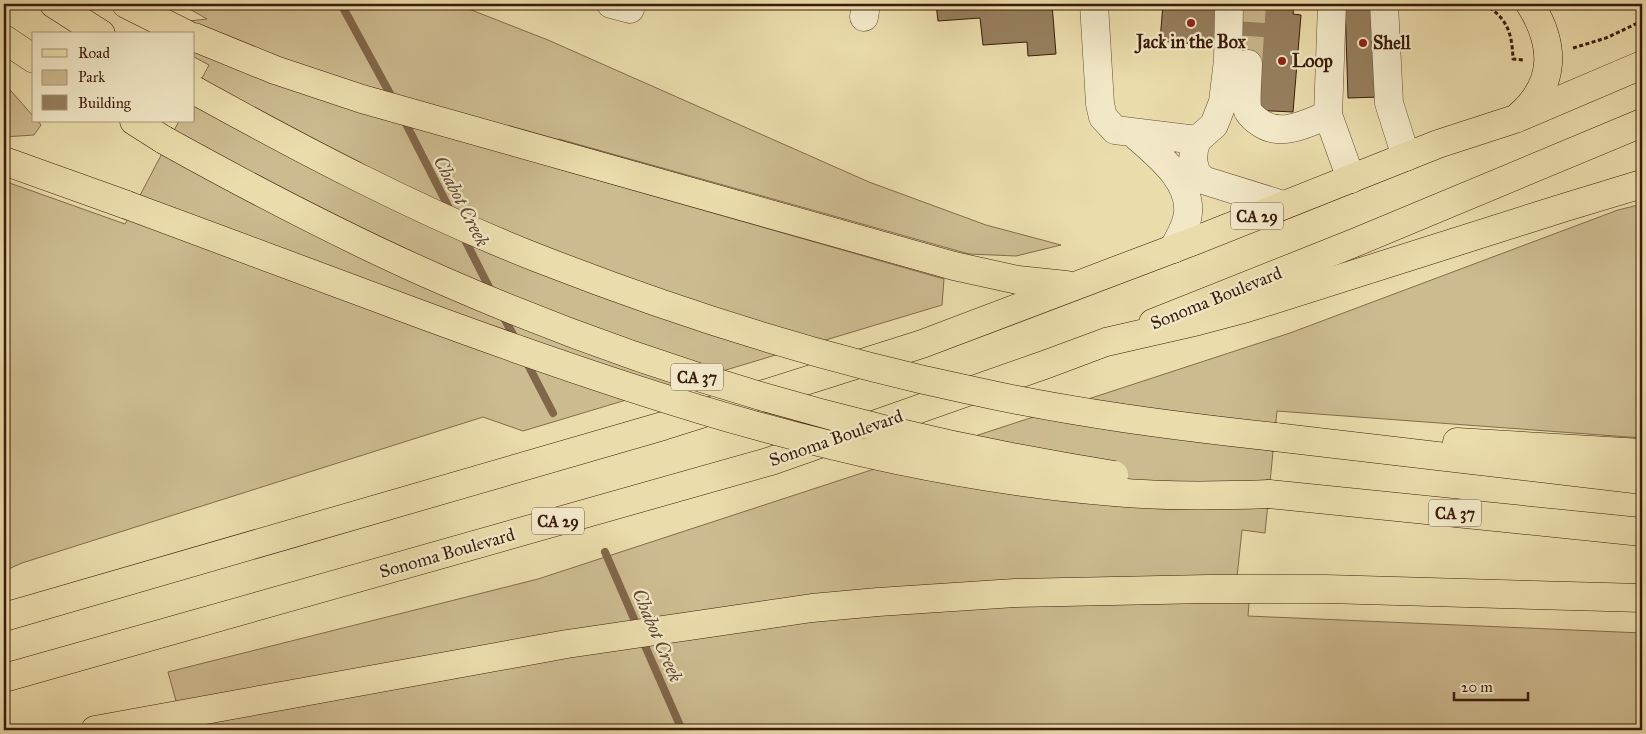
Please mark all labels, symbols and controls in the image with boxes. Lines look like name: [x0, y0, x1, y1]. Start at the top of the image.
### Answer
marker: Jack in the Box: [1185, 17, 1197, 29]
place label: Jack in the Box: [1134, 31, 1247, 54]
legend: [32, 32, 195, 122]
place label: Shell: [1373, 32, 1412, 54]
marker: Shell: [1357, 37, 1369, 49]
text: Road: [78, 44, 110, 62]
place label: Loop: [1292, 50, 1333, 73]
marker: Loop: [1276, 55, 1288, 67]
text: Park: [78, 68, 105, 86]
text: Building: [78, 94, 132, 112]
water label: Chabot Creek: [429, 152, 495, 251]
road number: CA 29: [1231, 202, 1283, 230]
street label: Sonoma Boulevard: [1147, 262, 1285, 334]
road number: CA 37: [671, 364, 723, 391]
street label: Sonoma Boulevard: [766, 405, 906, 471]
road number: CA 37: [1429, 499, 1481, 526]
road number: CA 29: [532, 508, 584, 534]
street label: Sonoma Boulevard: [377, 523, 517, 583]
water label: Chabot Creek: [628, 585, 688, 686]
scale bar: [1454, 669, 1527, 701]
text: 20 m: [1461, 678, 1493, 696]

